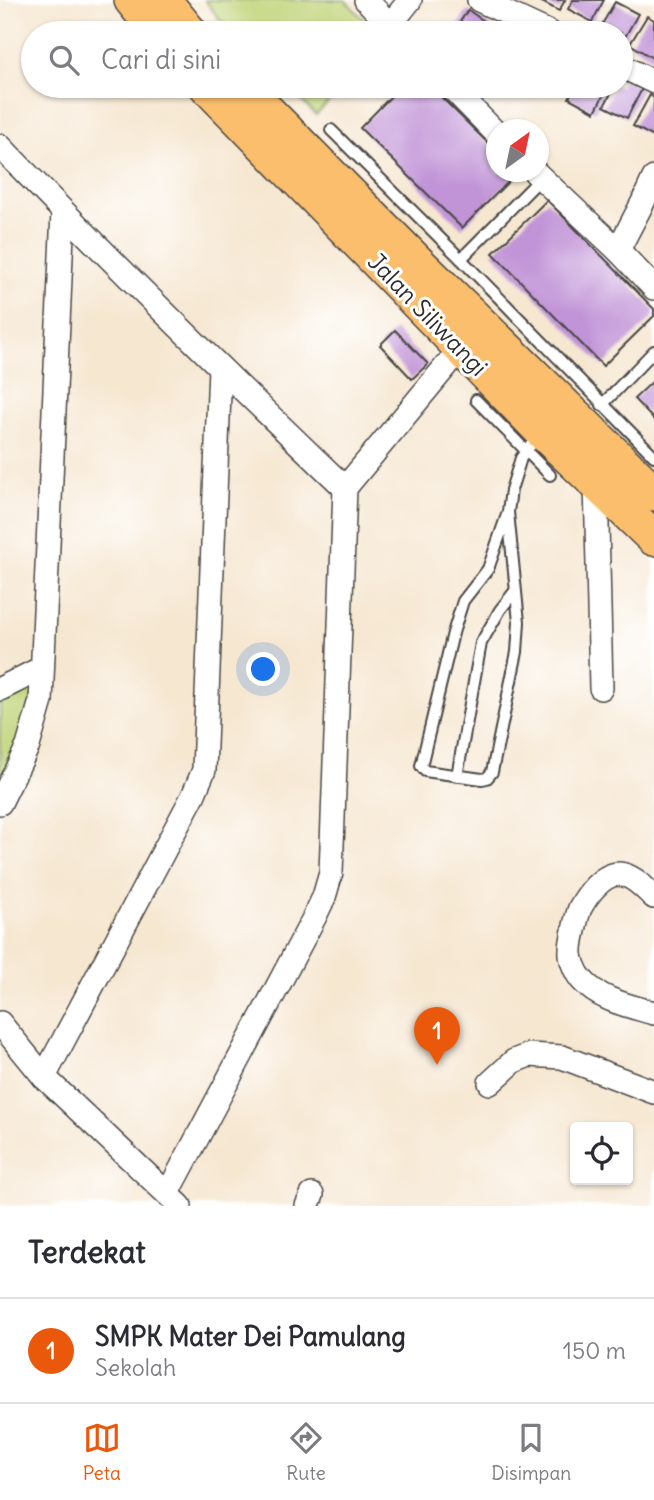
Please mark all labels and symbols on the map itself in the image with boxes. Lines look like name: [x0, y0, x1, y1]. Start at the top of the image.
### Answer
north arrow: [486, 119, 549, 182]
street label: Jalan Siliwangi: [362, 246, 494, 382]
your location: [246, 652, 280, 686]
pin: 1: [414, 1007, 460, 1065]

